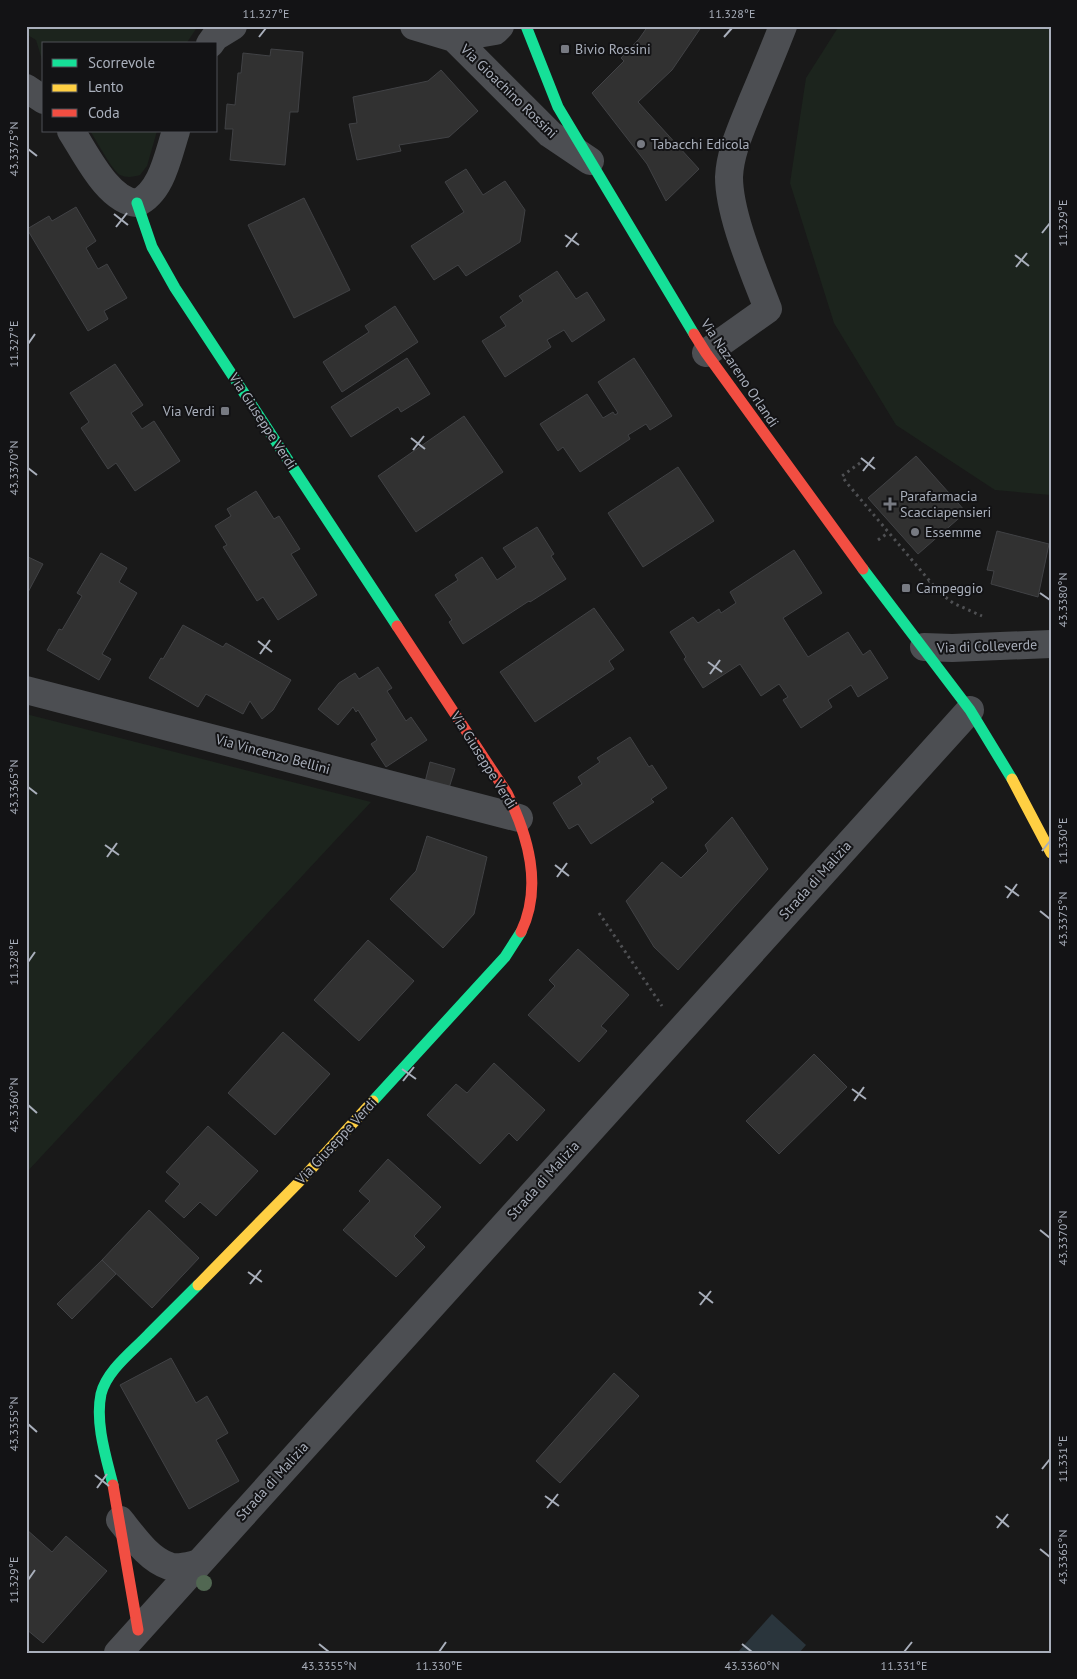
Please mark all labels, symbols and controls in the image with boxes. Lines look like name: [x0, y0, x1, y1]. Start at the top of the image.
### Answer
text: 11.327°E: [243, 6, 289, 21]
text: 11.328°E: [709, 6, 755, 21]
street label: Via Gioachino Rossini: [456, 39, 561, 142]
place label: Bivio Rossini: [575, 40, 651, 58]
legend: [42, 42, 218, 132]
marker: Bivio Rossini: [559, 43, 571, 55]
text: Scorrevole: [88, 53, 155, 72]
text: Lento: [88, 77, 124, 96]
text: Coda: [88, 103, 120, 122]
text: 43.3375°N: [6, 122, 21, 176]
place label: Tabacchi Edicola: [651, 135, 750, 153]
marker: Tabacchi Edicola: [635, 138, 647, 150]
text: 11.329°E: [1055, 200, 1070, 246]
street label: Via Nazareno Orlandi: [696, 314, 783, 431]
text: 11.327°E: [6, 321, 21, 367]
street label: Via Giuseppe Verdi: [225, 369, 301, 473]
place label: Via Verdi: [162, 402, 215, 420]
marker: Via Verdi: [219, 405, 231, 417]
text: 43.3370°N: [6, 441, 21, 495]
place label: Parafarmacia Scacciapensieri: [900, 487, 991, 521]
marker: Parafarmacia Scacciapensieri: [884, 498, 896, 510]
place label: Essemme: [925, 523, 981, 541]
marker: Essemme: [909, 526, 921, 538]
text: 43.3380°N: [1055, 573, 1070, 627]
place label: Campeggio: [916, 579, 983, 597]
marker: Campeggio: [900, 582, 912, 594]
street label: Via di Colleverde: [935, 635, 1038, 657]
street label: Via Giuseppe Verdi: [446, 707, 521, 812]
street label: Via Vincenzo Bellini: [213, 730, 332, 778]
text: 43.3365°N: [6, 760, 21, 814]
text: 11.330°E: [1055, 818, 1070, 864]
street label: Strada di Malizia: [775, 837, 855, 923]
text: 43.3375°N: [1055, 892, 1070, 946]
text: 11.328°E: [6, 939, 21, 985]
text: 43.3360°N: [6, 1078, 21, 1132]
street label: Via Giuseppe Verdi: [291, 1094, 380, 1189]
street label: Strada di Malizia: [503, 1137, 583, 1223]
text: 43.3370°N: [1055, 1211, 1070, 1265]
text: 43.3355°N: [6, 1397, 21, 1451]
text: 11.331°E: [1055, 1436, 1070, 1482]
street label: Strada di Malizia: [232, 1438, 312, 1524]
text: 43.3365°N: [1055, 1530, 1070, 1584]
text: 11.329°E: [6, 1557, 21, 1603]
text: 43.3355°N: [302, 1658, 356, 1673]
text: 11.330°E: [416, 1658, 462, 1673]
text: 43.3360°N: [725, 1658, 779, 1673]
text: 11.331°E: [881, 1658, 927, 1673]

